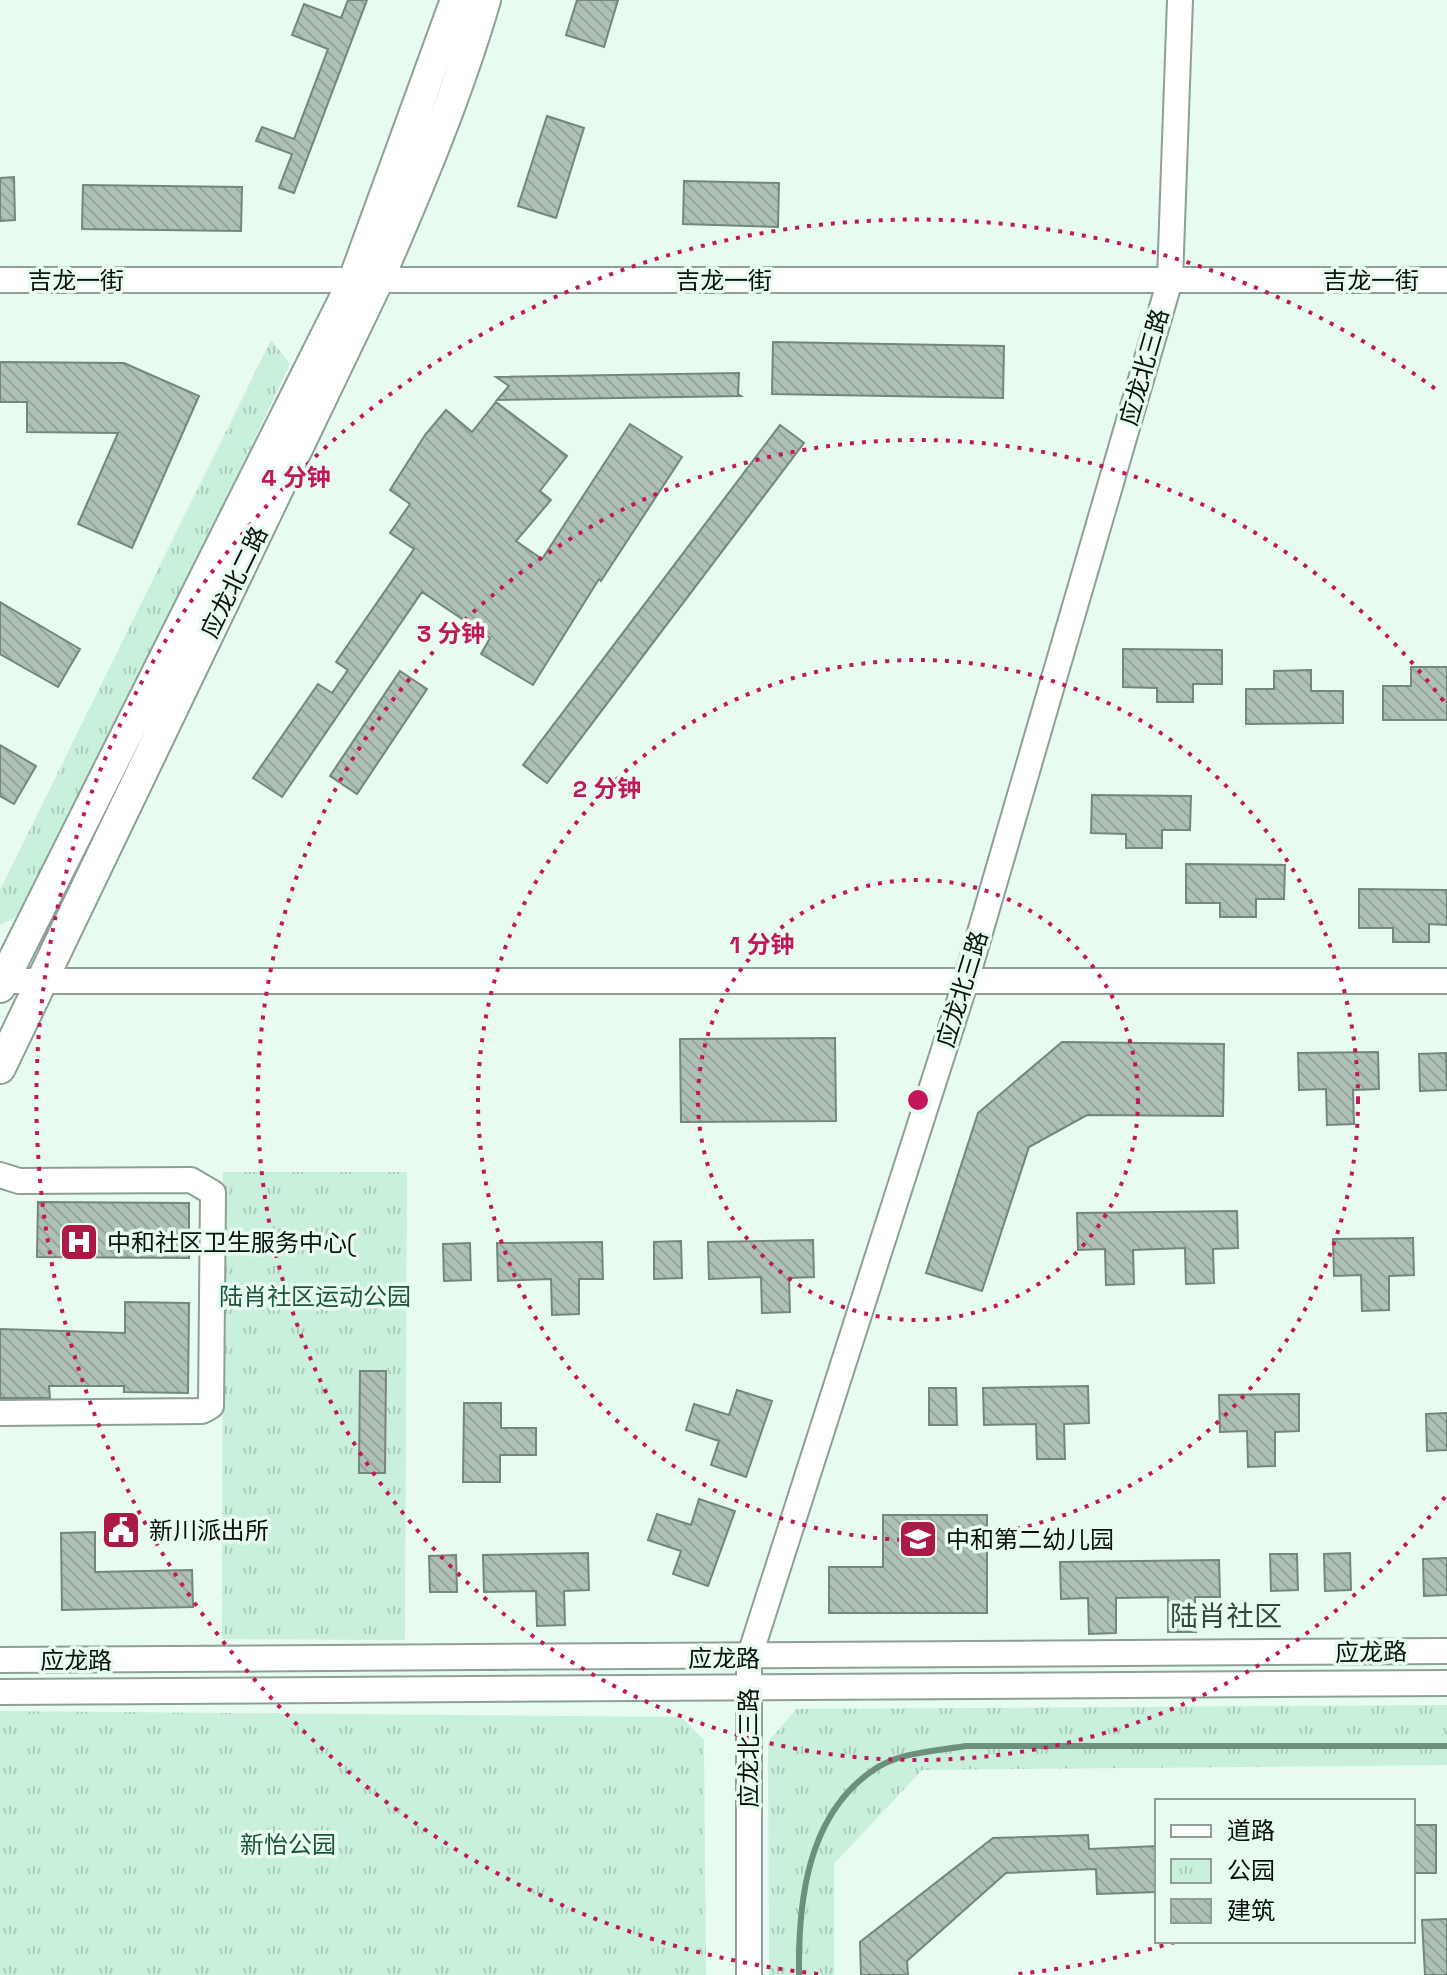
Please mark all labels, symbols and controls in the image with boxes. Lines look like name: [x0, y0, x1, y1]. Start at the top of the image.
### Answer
street label: 吉龙一街: [28, 265, 124, 296]
street label: 吉龙一街: [676, 265, 772, 296]
street label: 吉龙一街: [1323, 265, 1419, 296]
street label: 应龙北三路: [1113, 305, 1175, 429]
text: 4 分钟: [261, 462, 331, 493]
street label: 应龙北二路: [194, 521, 274, 643]
text: 3 分钟: [417, 618, 485, 649]
text: 2 分钟: [573, 773, 641, 804]
street label: 应龙北三路: [930, 927, 994, 1051]
text: 1 分钟: [730, 929, 794, 960]
centre of rings: [904, 1086, 932, 1114]
hospital icon: 中和社区卫生服务中心(: [58, 1221, 100, 1263]
place label: 中和社区卫生服务中心(: [107, 1227, 356, 1258]
park label: 陆肖社区运动公园: [219, 1281, 411, 1312]
public building icon: 新川派出所: [100, 1509, 142, 1551]
place label: 新川派出所: [149, 1515, 269, 1546]
school or university icon: 中和第二幼儿园: [897, 1518, 939, 1560]
place label: 中和第二幼儿园: [946, 1524, 1114, 1555]
district label: 陆肖社区: [1170, 1598, 1282, 1634]
street label: 应龙路: [1335, 1636, 1407, 1668]
street label: 应龙路: [688, 1643, 760, 1674]
street label: 应龙路: [40, 1645, 112, 1676]
street label: 应龙北三路: [733, 1688, 764, 1808]
legend: [1155, 1799, 1415, 1943]
text: 道路: [1227, 1815, 1275, 1846]
park label: 新怡公园: [240, 1829, 336, 1860]
text: 公园: [1227, 1855, 1275, 1886]
text: 建筑: [1227, 1895, 1275, 1926]

